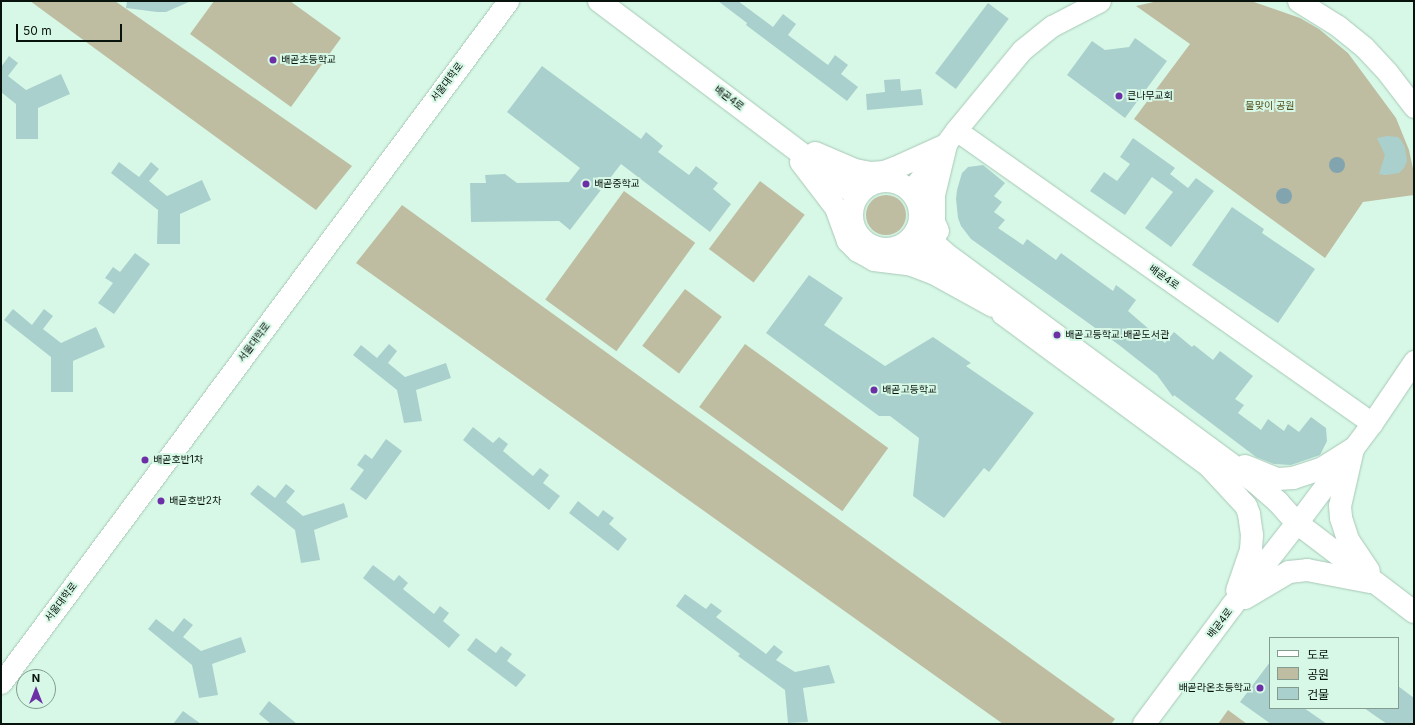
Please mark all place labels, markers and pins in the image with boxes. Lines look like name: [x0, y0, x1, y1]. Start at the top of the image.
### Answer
place label: 배곧초등학교: [281, 54, 336, 66]
marker: 배곧초등학교: [268, 55, 278, 65]
place label: 큰나무교회: [1127, 90, 1173, 102]
marker: 큰나무교회: [1114, 91, 1124, 101]
place label: 배곧중학교: [594, 178, 640, 190]
marker: 배곧중학교: [581, 179, 591, 189]
place label: 배곧고등학교.배곧도서관: [1065, 329, 1169, 341]
marker: 배곧고등학교.배곧도서관: [1052, 330, 1062, 340]
place label: 배곧고등학교: [882, 384, 937, 396]
marker: 배곧고등학교: [869, 385, 879, 395]
place label: 배곧호반1차: [153, 454, 203, 466]
marker: 배곧호반1차: [140, 455, 150, 465]
place label: 배곧호반2차: [169, 495, 221, 507]
marker: 배곧호반2차: [156, 496, 166, 506]
place label: 배곧라온초등학교: [1178, 682, 1252, 694]
marker: 배곧라온초등학교: [1255, 683, 1265, 693]

